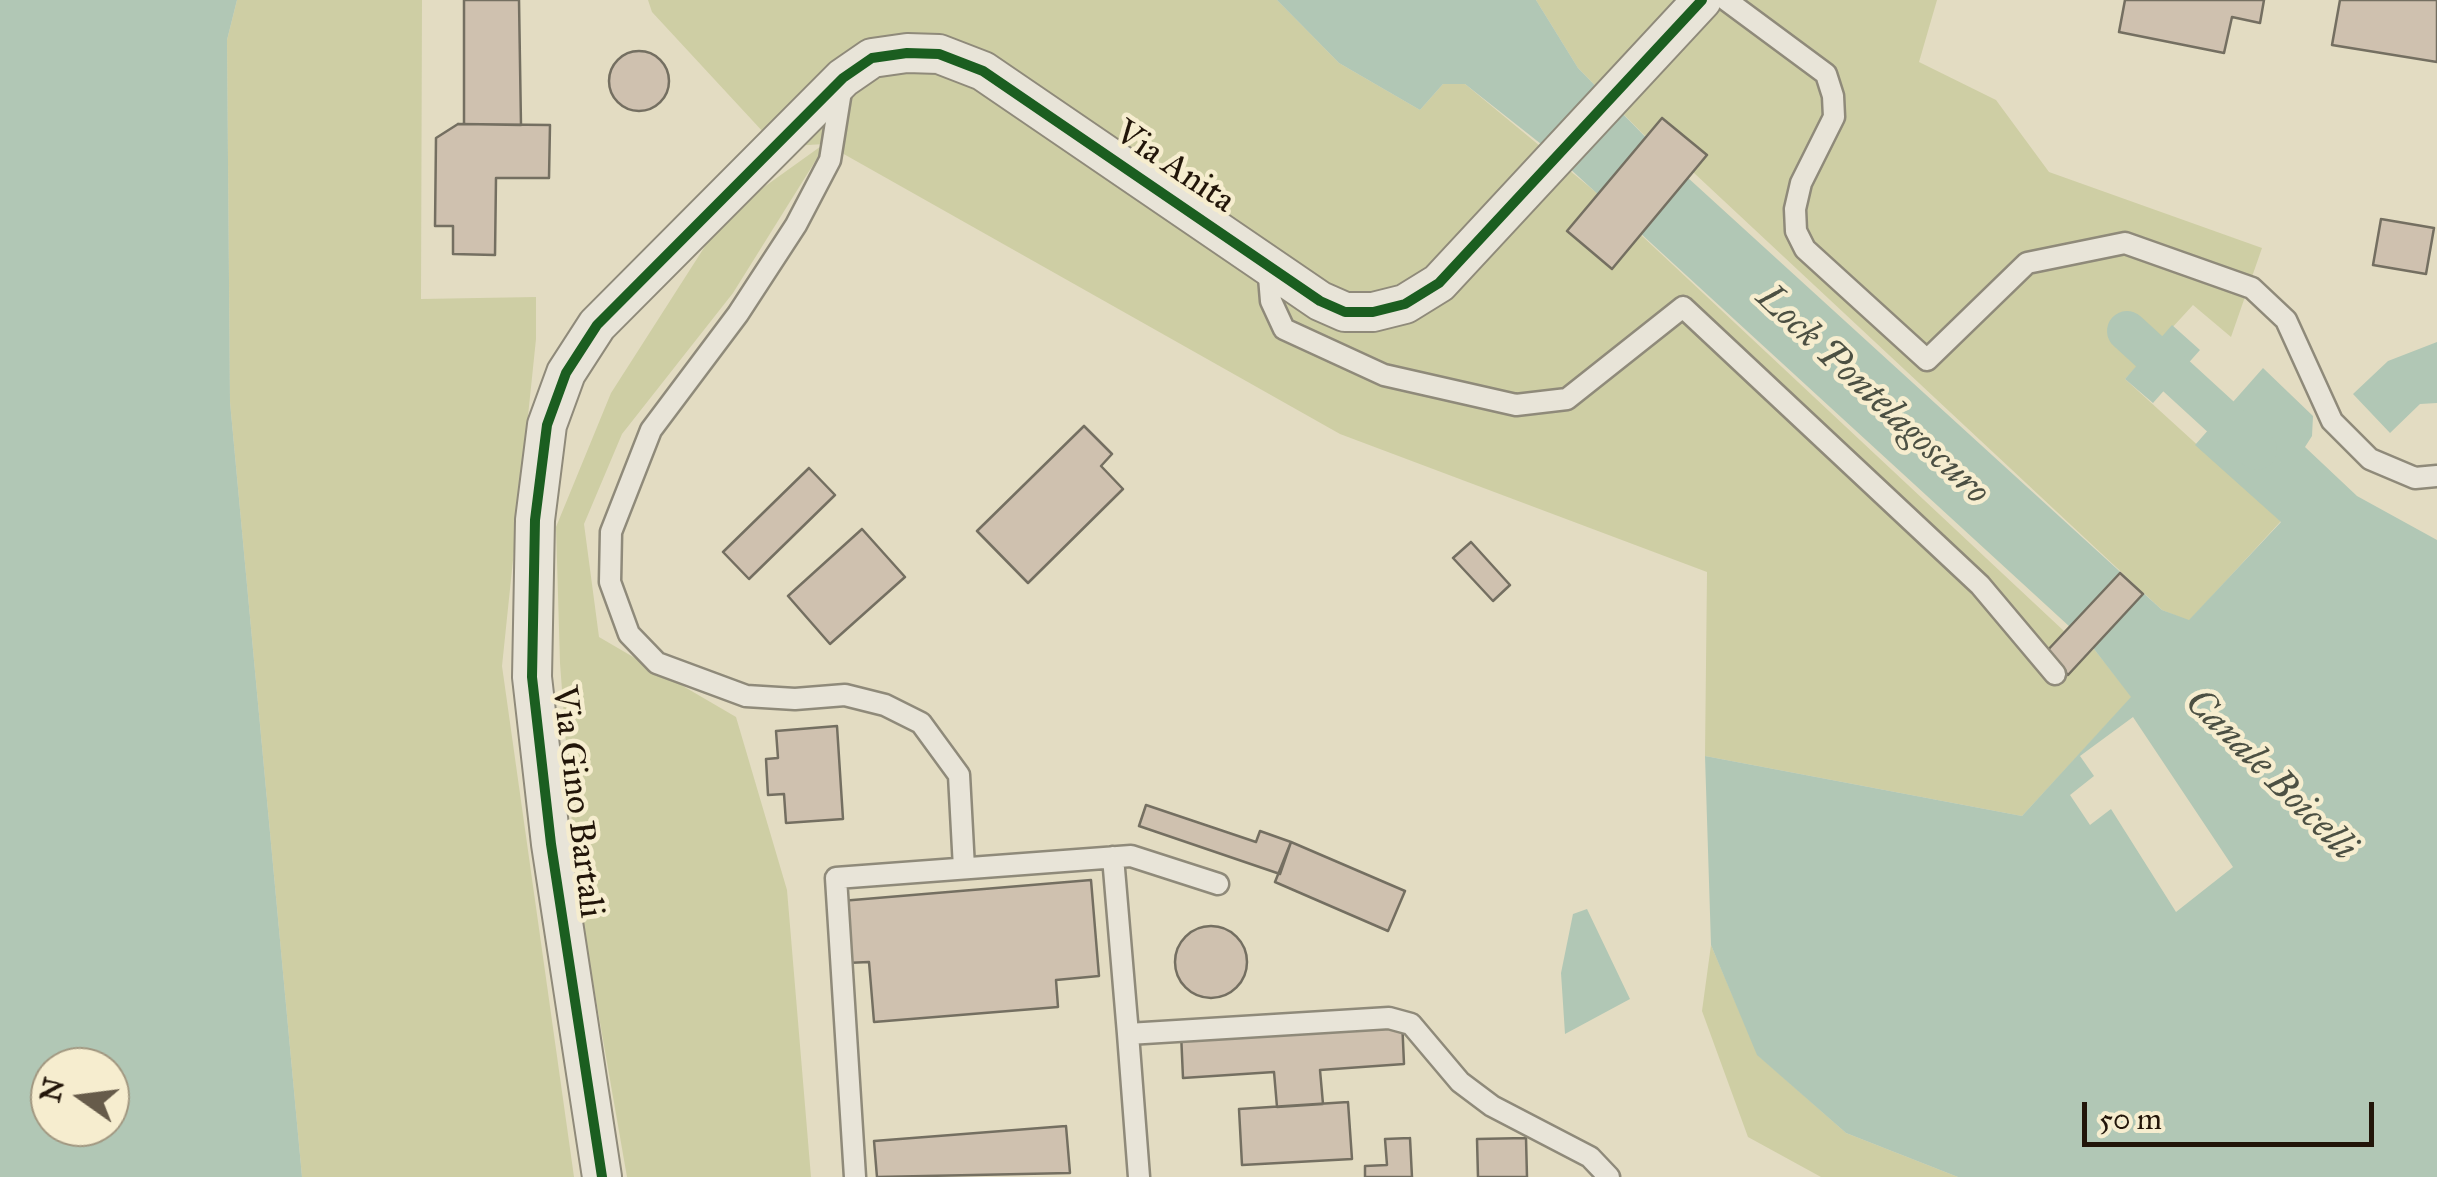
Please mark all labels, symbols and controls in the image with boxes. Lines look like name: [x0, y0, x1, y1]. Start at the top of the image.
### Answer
street label: Via Anita: [1106, 113, 1242, 223]
water label: Lock Pontelagoscuro: [1746, 276, 1998, 516]
water label: Canale Boicelli: [2175, 681, 2365, 871]
street label: Via Gino Bartali: [541, 684, 611, 920]
north arrow: [30, 1047, 130, 1147]
text: N: [32, 1074, 72, 1106]
scale bar: [2087, 1082, 2380, 1144]
text: 50 m: [2099, 1101, 2162, 1137]

